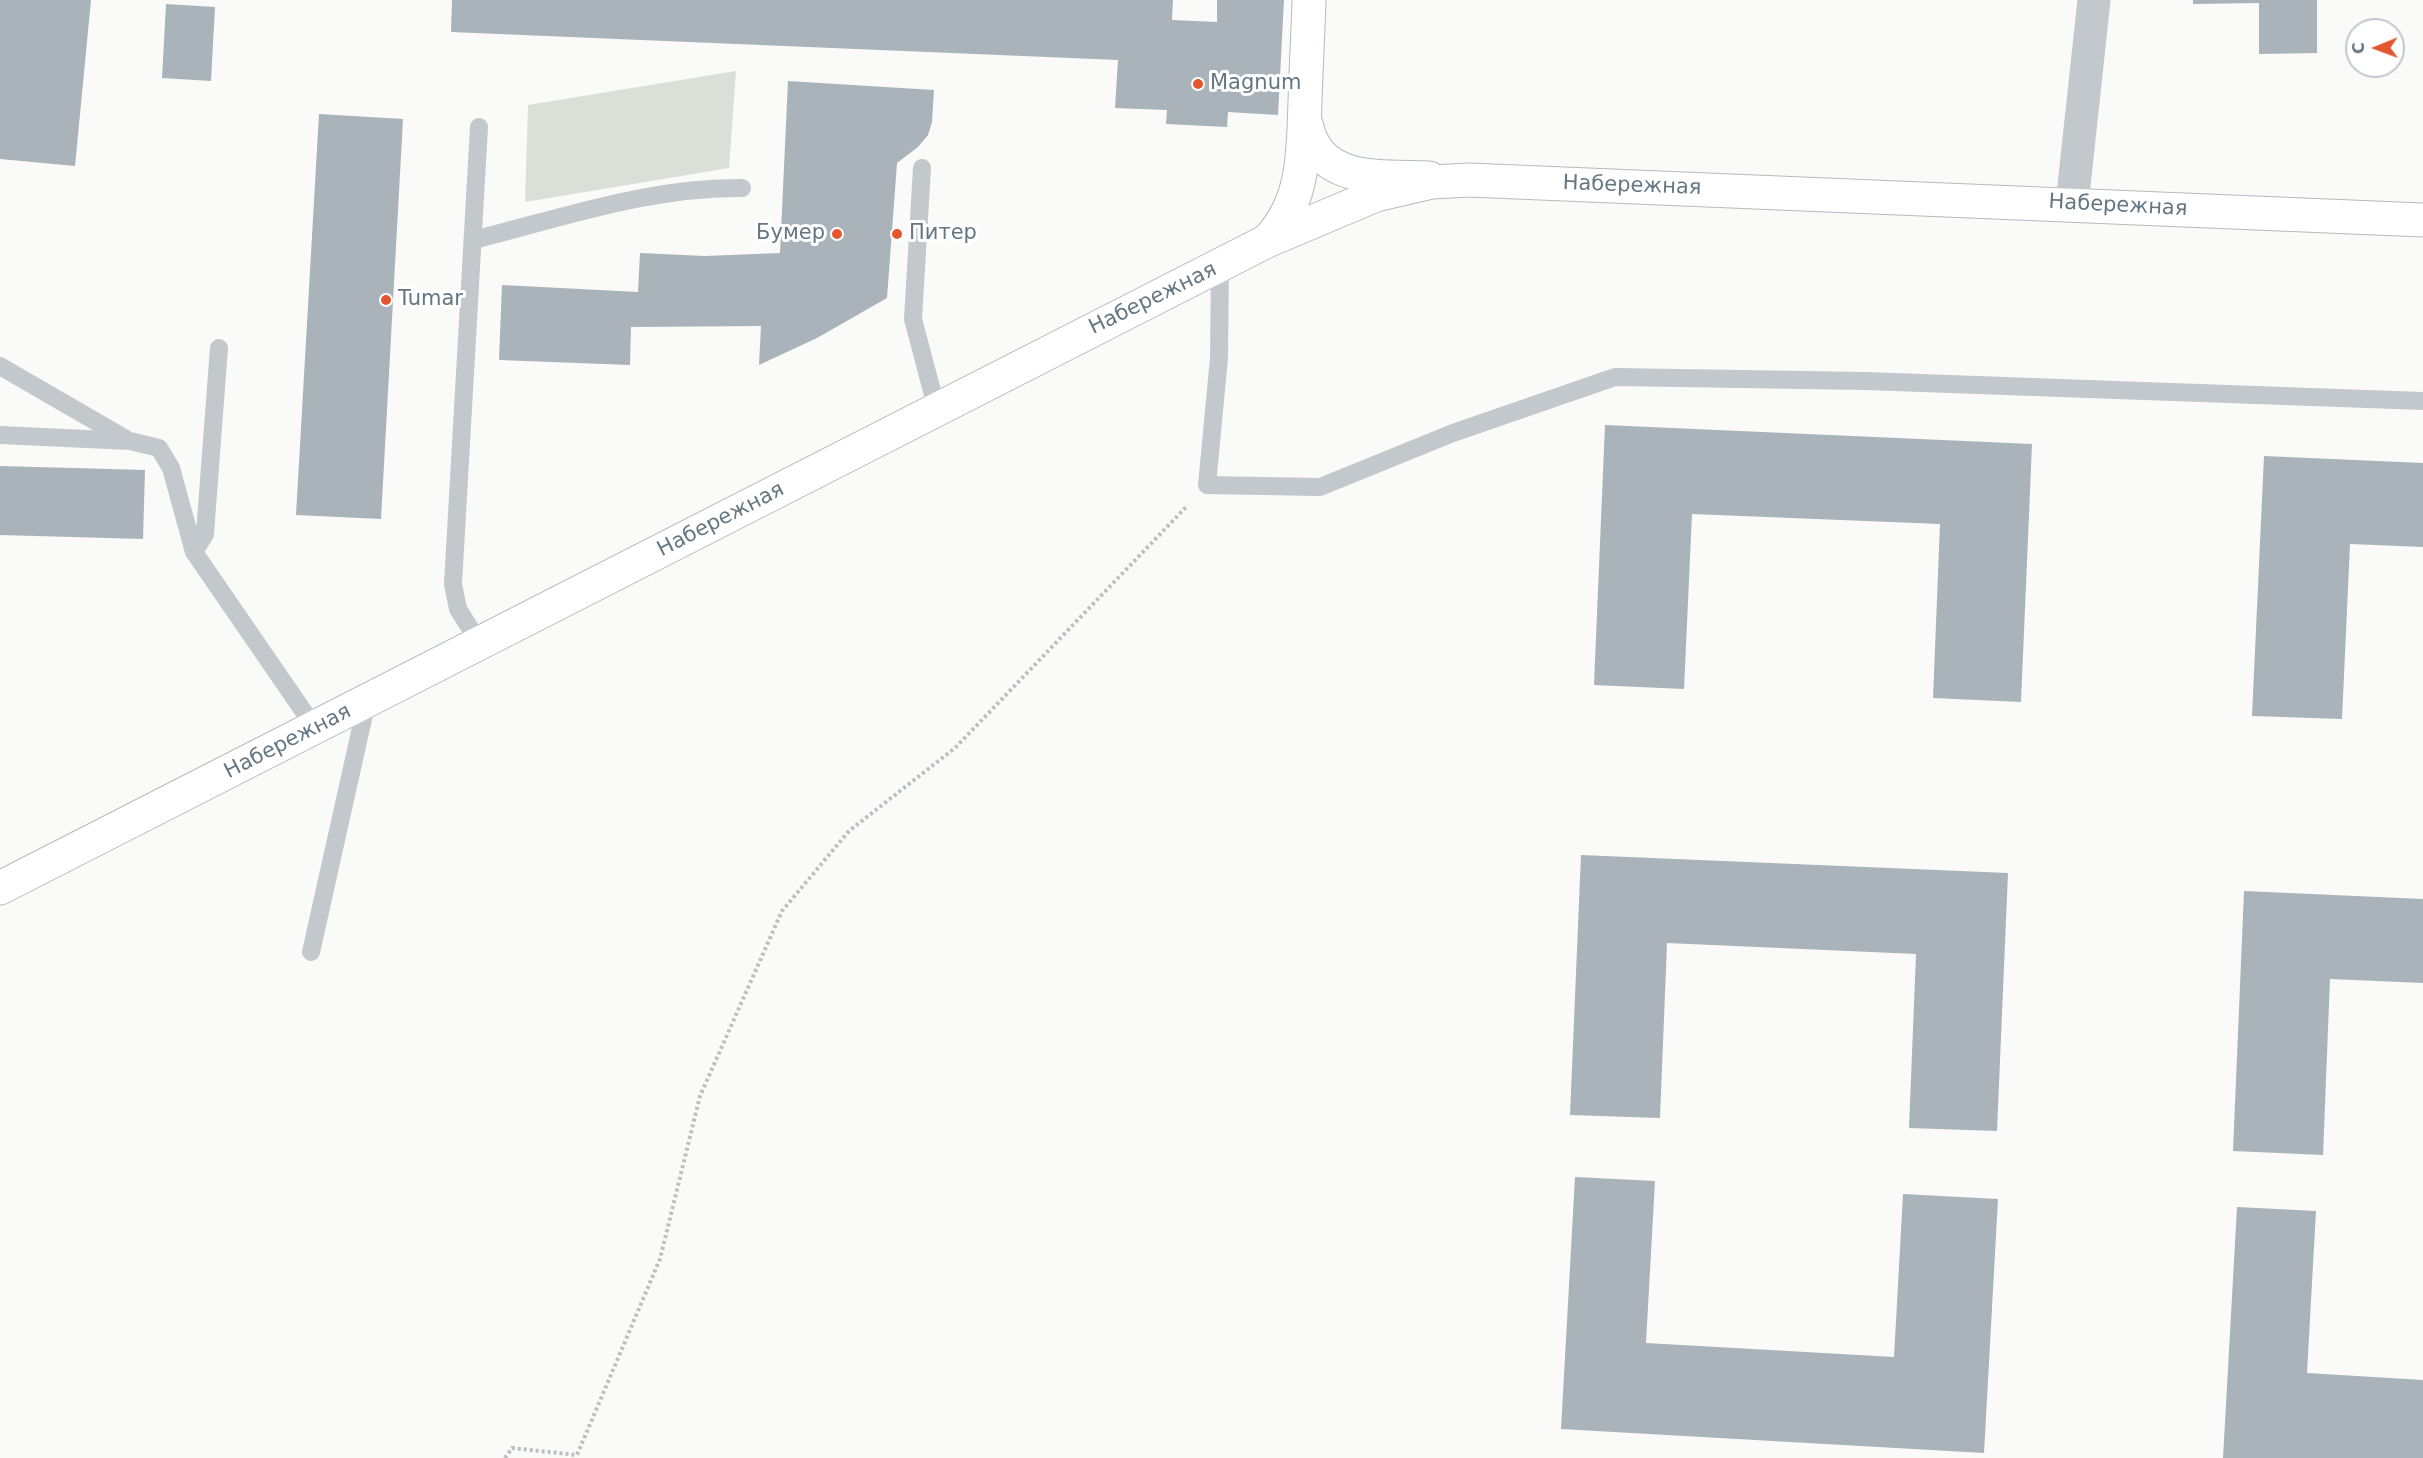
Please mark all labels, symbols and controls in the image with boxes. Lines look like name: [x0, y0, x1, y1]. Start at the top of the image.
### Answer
north arrow: [2345, 18, 2405, 78]
text: С: [2349, 42, 2368, 54]
place label: Magnum: [1210, 71, 1301, 97]
marker: Magnum: [1191, 77, 1205, 91]
street label: Набережная: [1562, 171, 1702, 201]
street label: Набережная: [2048, 190, 2188, 222]
place label: Бумер: [756, 221, 825, 247]
place label: Питер: [909, 221, 977, 247]
marker: Бумер: [830, 227, 844, 241]
marker: Питер: [890, 227, 904, 241]
street label: Набережная: [1085, 257, 1221, 341]
place label: Tumar: [398, 287, 463, 313]
marker: Tumar: [379, 293, 393, 307]
street label: Набережная: [653, 477, 789, 563]
street label: Набережная: [220, 699, 356, 785]

